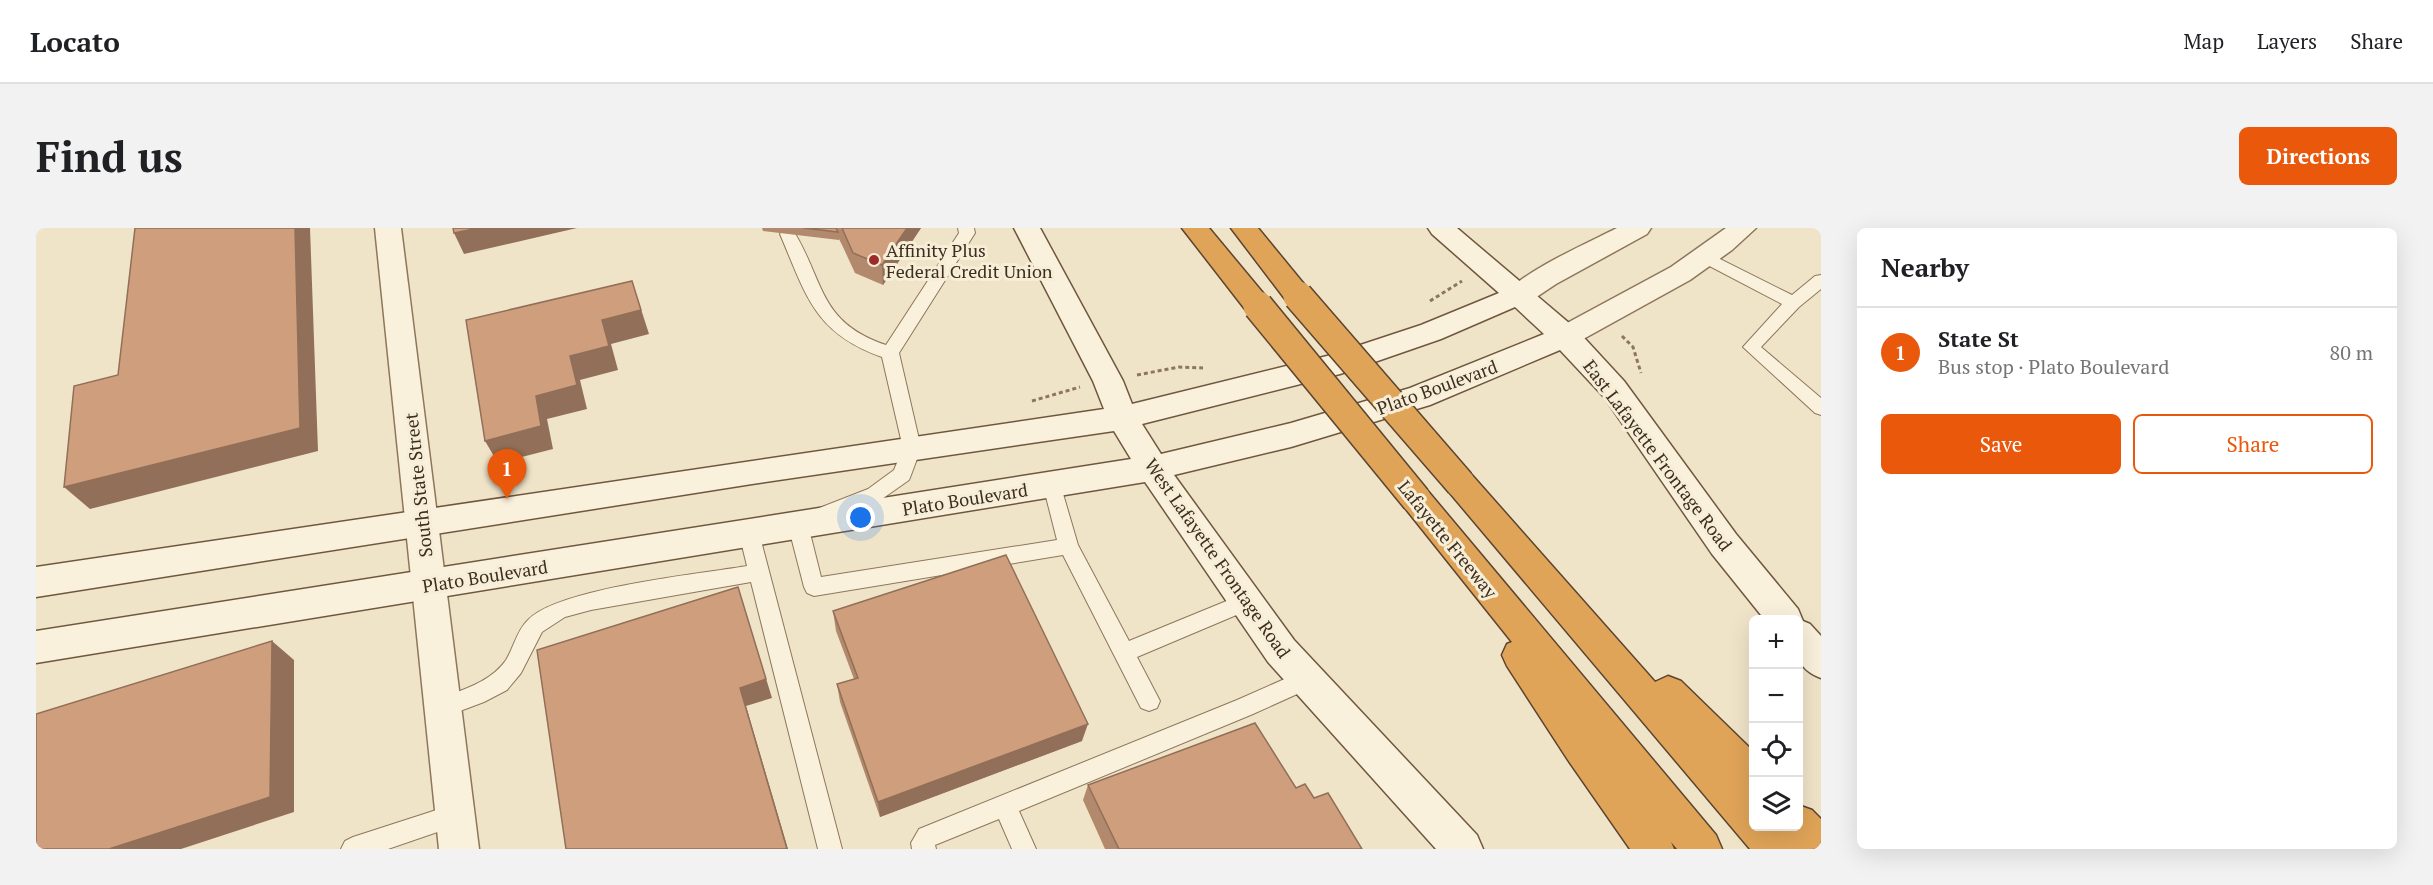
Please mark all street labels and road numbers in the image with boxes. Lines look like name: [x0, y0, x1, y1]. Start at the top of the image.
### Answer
street label: Plato Boulevard: [1373, 354, 1501, 420]
street label: East Lafayette Frontage Road: [1578, 355, 1738, 555]
street label: South State Street: [398, 411, 438, 558]
street label: West Lafayette Frontage Road: [1140, 453, 1296, 663]
street label: Lafayette Freeway: [1393, 475, 1503, 604]
street label: Plato Boulevard: [900, 477, 1030, 521]
street label: Plato Boulevard: [420, 554, 550, 598]

